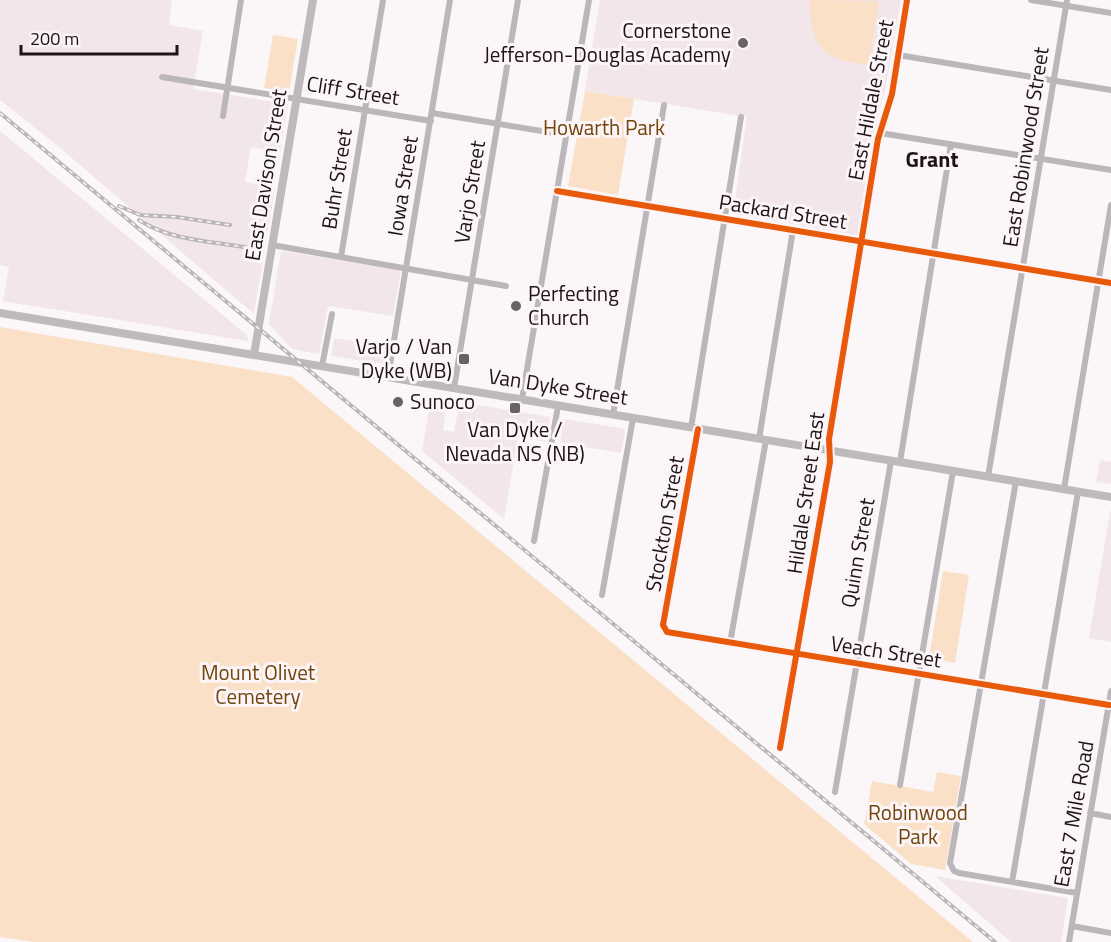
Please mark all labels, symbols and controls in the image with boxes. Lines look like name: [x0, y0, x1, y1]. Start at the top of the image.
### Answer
place label: Cornerstone Jefferson-Douglas Academy: [484, 14, 731, 70]
street label: East Hildale Street: [839, 16, 901, 183]
scale bar: [21, 18, 177, 56]
text: 200 m: [30, 25, 79, 52]
marker: Cornerstone Jefferson-Douglas Academy: [736, 36, 750, 50]
street label: East Robinwood Street: [993, 44, 1057, 249]
street label: Cliff Street: [304, 67, 402, 113]
street label: East Davison Street: [236, 86, 294, 263]
park label: Howarth Park: [543, 111, 665, 143]
street label: Buhr Street: [312, 126, 360, 231]
street label: Iowa Street: [378, 133, 426, 238]
street label: Varjo Street: [445, 137, 493, 246]
district label: Grant: [905, 142, 959, 176]
street label: Packard Street: [717, 185, 850, 237]
place label: Perfecting Church: [528, 277, 619, 333]
marker: Perfecting Church: [509, 299, 523, 313]
place label: Varjo / Van Dyke (WB): [356, 330, 452, 386]
marker: Varjo / Van Dyke (WB): [457, 352, 471, 366]
street label: Van Dyke Street: [486, 359, 631, 413]
place label: Sunoco: [410, 385, 475, 417]
marker: Sunoco: [391, 395, 405, 409]
marker: Van Dyke / Nevada NS (NB): [508, 401, 522, 415]
street label: Hildale Street East: [778, 409, 832, 576]
place label: Van Dyke / Nevada NS (NB): [445, 413, 585, 469]
street label: Stockton Street: [636, 453, 692, 594]
street label: Quinn Street: [832, 495, 883, 610]
street label: Veach Street: [828, 626, 945, 676]
park label: Mount Olivet Cemetery: [201, 656, 316, 712]
street label: East 7 Mile Road: [1044, 738, 1102, 890]
park label: Robinwood Park: [868, 796, 968, 852]

